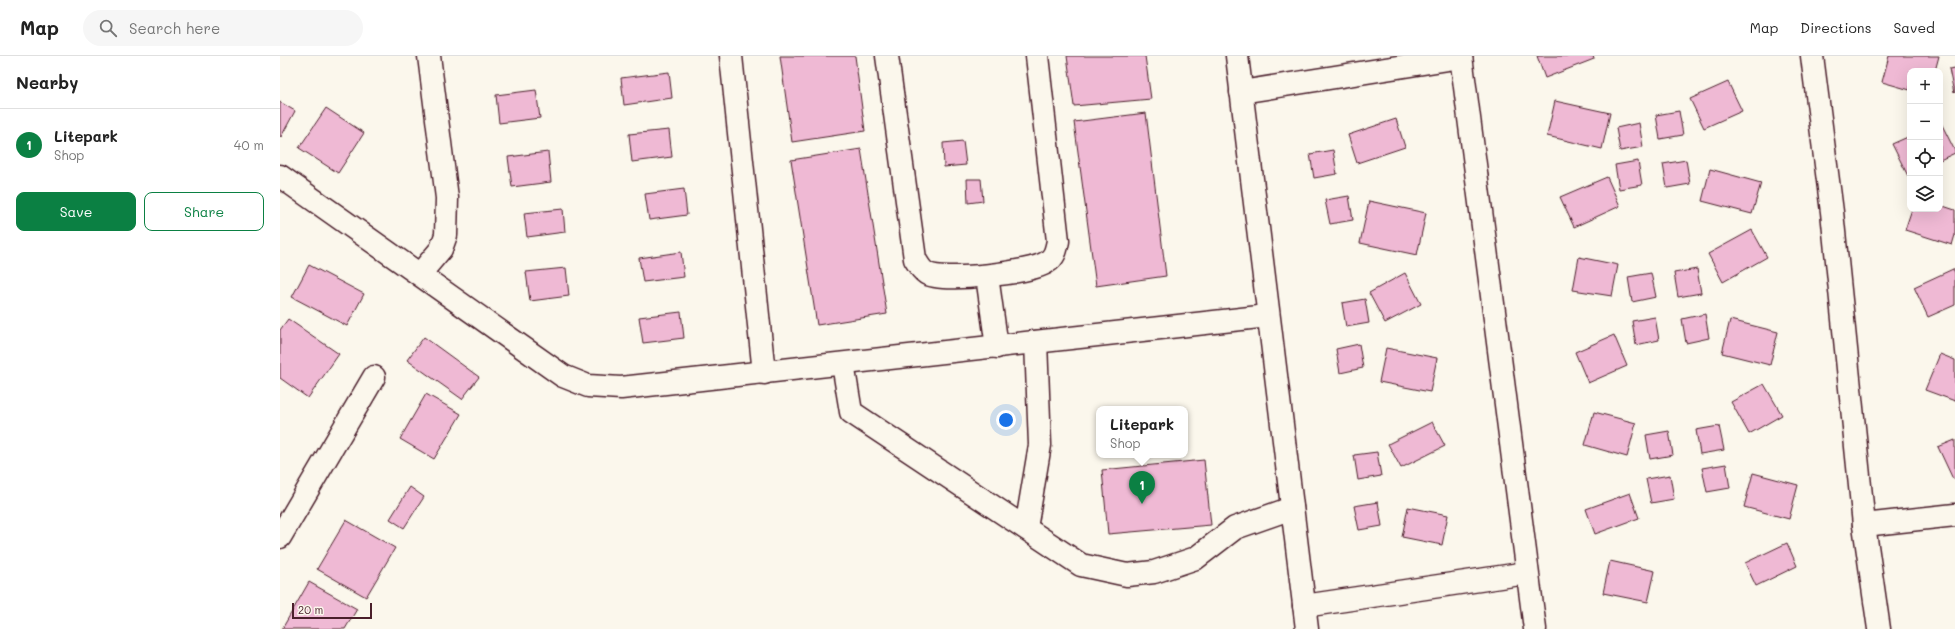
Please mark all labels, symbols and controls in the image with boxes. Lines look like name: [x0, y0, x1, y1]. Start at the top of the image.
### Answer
search box: [83, 10, 363, 46]
text: Map: [20, 15, 59, 40]
icon: search: [97, 17, 119, 39]
text: Search here: [129, 18, 220, 38]
text: Map: [1750, 18, 1778, 37]
text: Directions: [1800, 18, 1871, 37]
text: Saved: [1893, 18, 1935, 37]
map controls: [1907, 68, 1943, 212]
button: +: [1907, 68, 1943, 104]
text: Nearby: [16, 71, 78, 93]
button: −: [1907, 104, 1943, 140]
text: Litepark: [54, 126, 118, 146]
text: 1: [26, 136, 32, 153]
text: 40 m: [234, 136, 264, 153]
button: locate: [1907, 140, 1943, 176]
text: Shop: [54, 146, 84, 163]
button: layers: [1907, 176, 1943, 212]
button: Save: [16, 192, 136, 231]
button: Share: [144, 192, 264, 231]
popup: [1096, 406, 1188, 458]
your location: [996, 410, 1016, 430]
text: Litepark: [1110, 414, 1174, 434]
text: Shop: [1110, 434, 1140, 451]
pin: 1: [1129, 471, 1155, 504]
scale bar: [292, 601, 372, 620]
text: 20 m: [298, 602, 323, 617]

